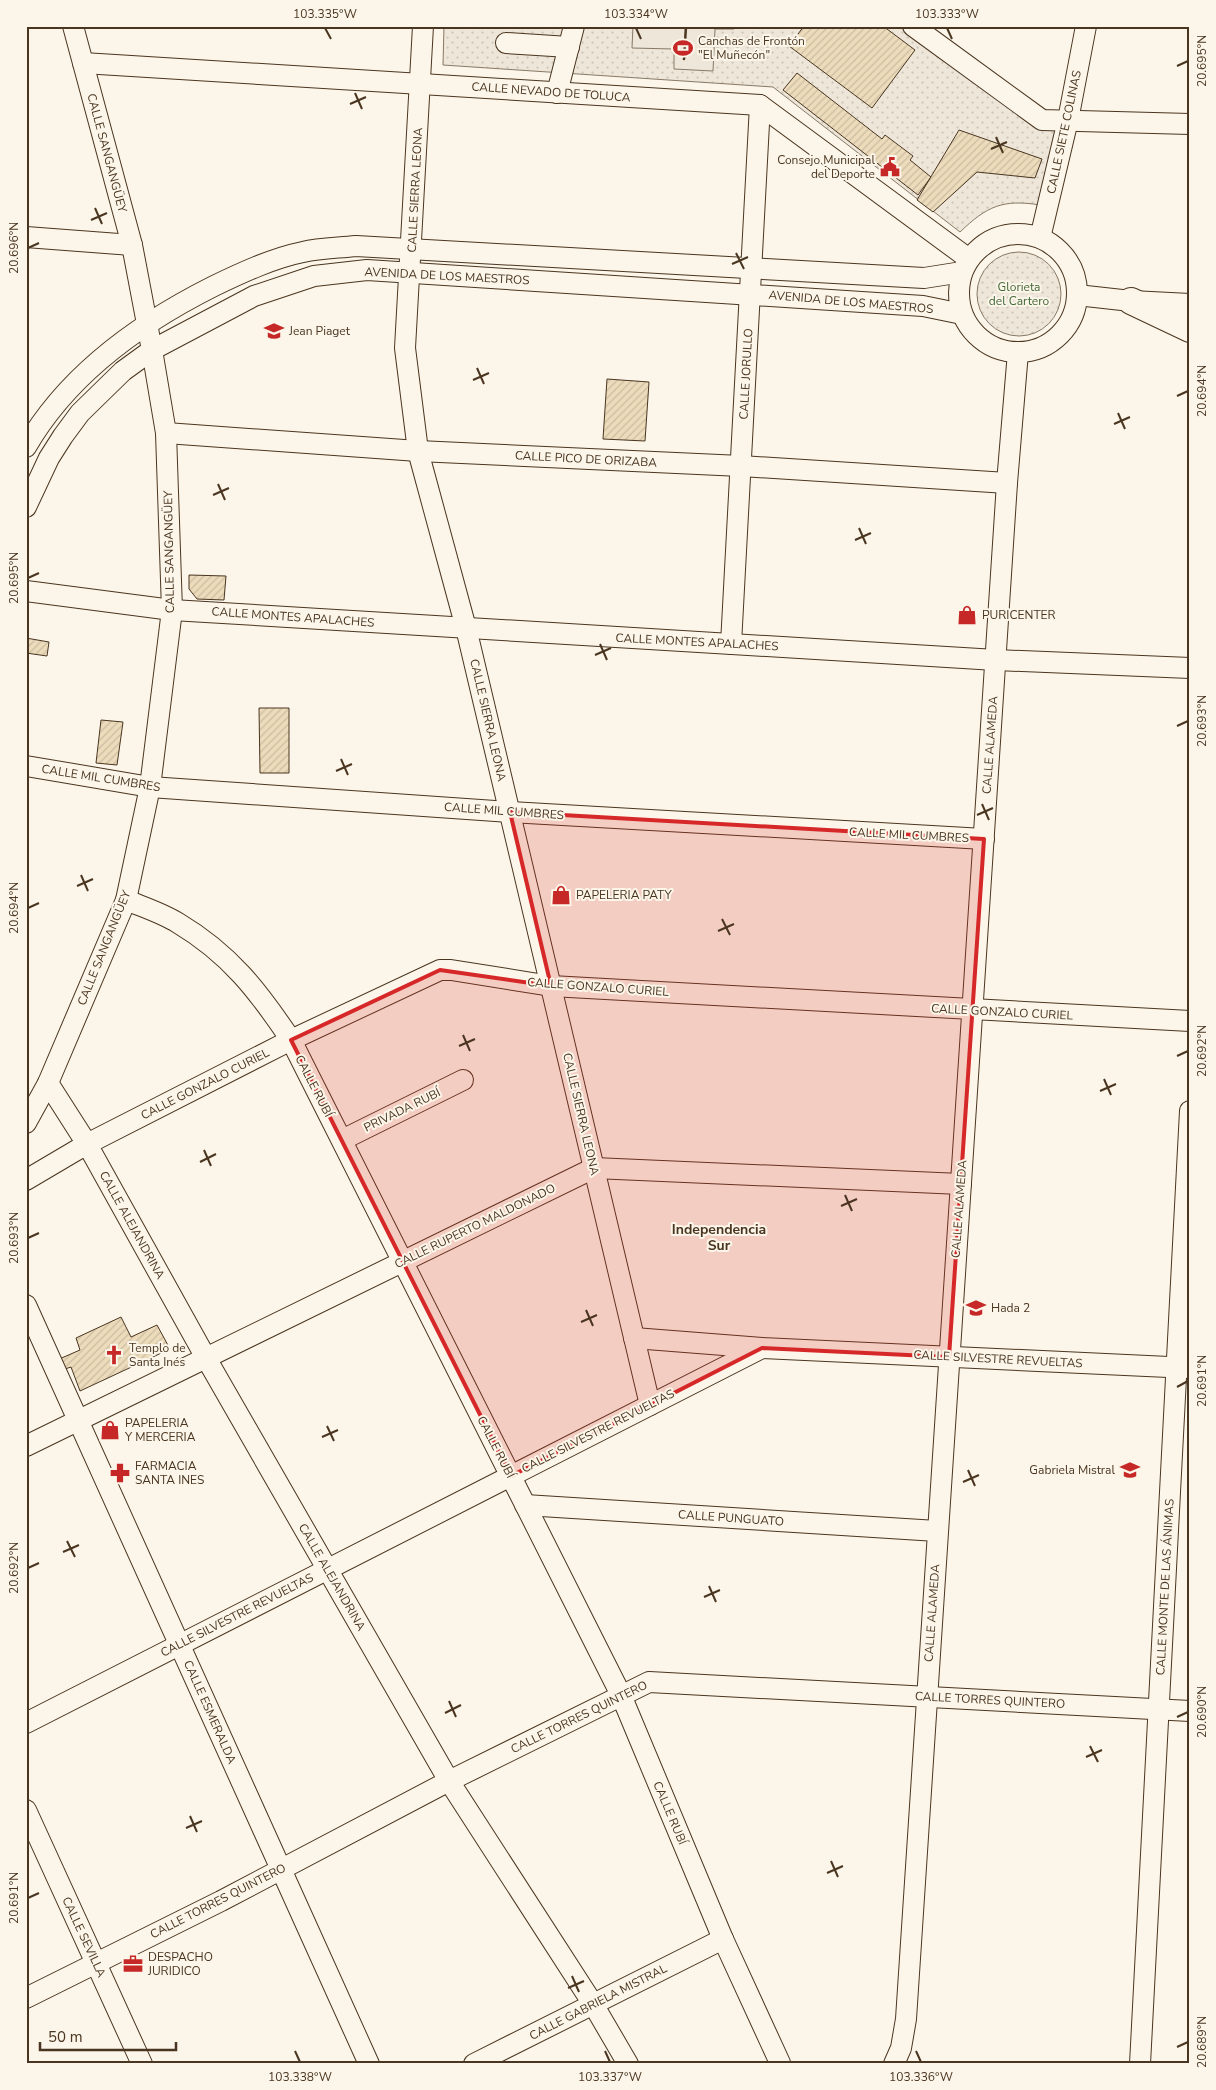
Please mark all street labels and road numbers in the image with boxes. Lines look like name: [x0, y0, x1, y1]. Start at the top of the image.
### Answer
street label: CALLE SIETE COLINAS: [1043, 69, 1085, 195]
street label: CALLE NEVADO DE TOLUCA: [471, 78, 631, 106]
street label: CALLE SANGANGÜEY: [83, 92, 131, 215]
street label: CALLE SIERRA LEONA: [404, 127, 426, 253]
street label: AVENIDA DE LOS MAESTROS: [364, 264, 530, 288]
street label: AVENIDA DE LOS MAESTROS: [768, 287, 934, 317]
street label: CALLE JORULLO: [736, 328, 756, 420]
street label: CALLE PICO DE ORIZABA: [515, 447, 658, 471]
street label: CALLE SANGANGÜEY: [160, 490, 178, 613]
street label: CALLE MONTES APALACHES: [211, 603, 375, 631]
street label: CALLE MONTES APALACHES: [615, 630, 779, 654]
street label: CALLE SIERRA LEONA: [466, 657, 510, 783]
street label: CALLE ALAMEDA: [979, 695, 1001, 795]
street label: CALLE MIL CUMBRES: [40, 761, 162, 795]
street label: CALLE MIL CUMBRES: [444, 799, 564, 823]
street label: CALLE MIL CUMBRES: [849, 824, 969, 846]
street label: CALLE SANGANGÜEY: [74, 887, 135, 1008]
street label: CALLE GONZALO CURIEL: [527, 974, 670, 1000]
street label: CALLE GONZALO CURIEL: [931, 1000, 1074, 1024]
street label: CALLE GONZALO CURIEL: [138, 1044, 272, 1123]
street label: CALLE SIERRA LEONA: [559, 1051, 603, 1177]
street label: CALLE RUBÍ: [292, 1052, 337, 1121]
street label: PRIVADA RUBÍ: [361, 1084, 444, 1136]
street label: CALLE ALAMEDA: [948, 1159, 970, 1259]
street label: CALLE ALEJANDRINA: [96, 1168, 168, 1282]
street label: CALLE RUPERTO MALDONADO: [392, 1180, 558, 1272]
street label: CALLE SILVESTRE REVUELTAS: [913, 1347, 1083, 1371]
street label: CALLE SILVESTRE REVUELTAS: [519, 1385, 677, 1477]
street label: CALLE RUBÍ: [474, 1413, 519, 1482]
street label: CALLE MONTE DE LAS ÁNIMAS: [1152, 1498, 1178, 1676]
street label: CALLE PUNGUATO: [678, 1506, 784, 1530]
street label: CALLE ALEJANDRINA: [295, 1521, 369, 1634]
street label: CALLE ALAMEDA: [921, 1563, 943, 1663]
street label: CALLE SILVESTRE REVUELTAS: [158, 1569, 316, 1661]
street label: CALLE ESMERALDA: [180, 1658, 240, 1767]
street label: CALLE TORRES QUINTERO: [508, 1677, 650, 1757]
street label: CALLE TORRES QUINTERO: [915, 1688, 1065, 1712]
street label: CALLE RUBÍ: [649, 1779, 691, 1848]
street label: CALLE TORRES QUINTERO: [147, 1860, 289, 1942]
street label: CALLE SEVILLA: [58, 1894, 110, 1980]
street label: CALLE GABRIELA MISTRAL: [526, 1960, 670, 2044]

